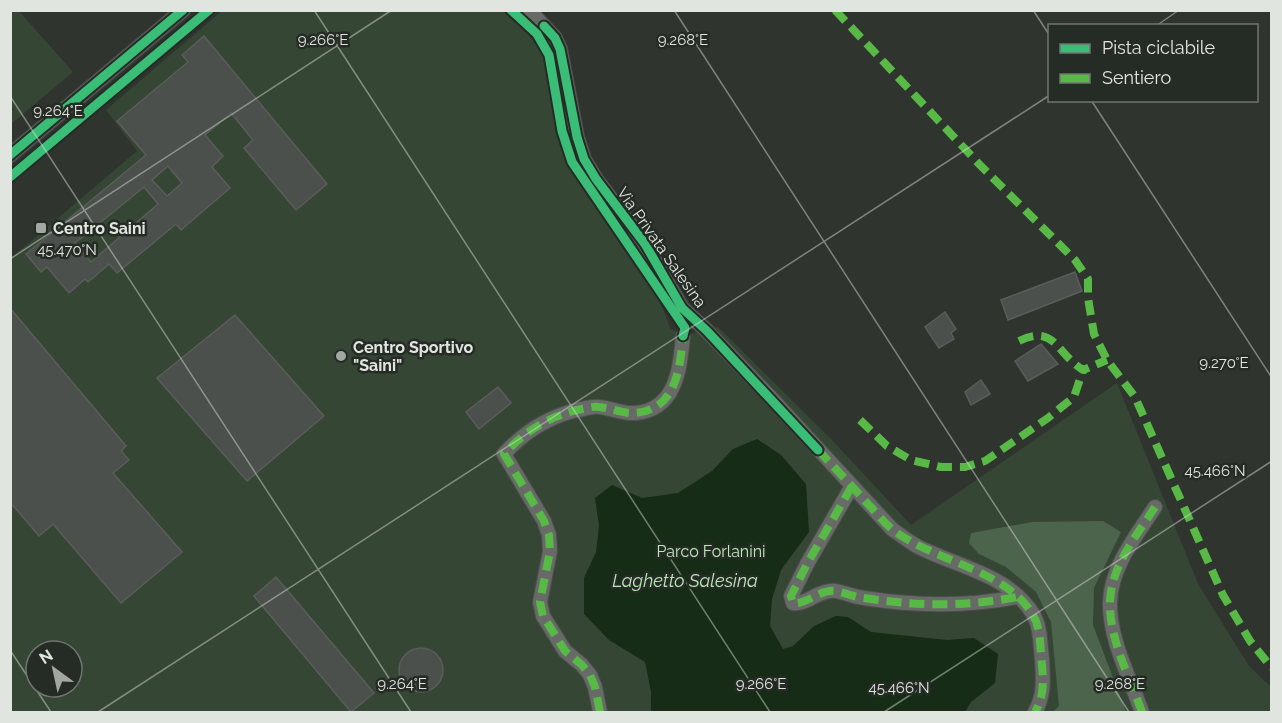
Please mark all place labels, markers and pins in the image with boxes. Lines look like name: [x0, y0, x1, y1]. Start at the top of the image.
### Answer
place label: Centro Saini: [53, 219, 146, 238]
marker: Centro Saini: [34, 221, 48, 235]
place label: Centro Sportivo "Saini": [353, 338, 473, 375]
marker: Centro Sportivo "Saini": [334, 349, 348, 363]

